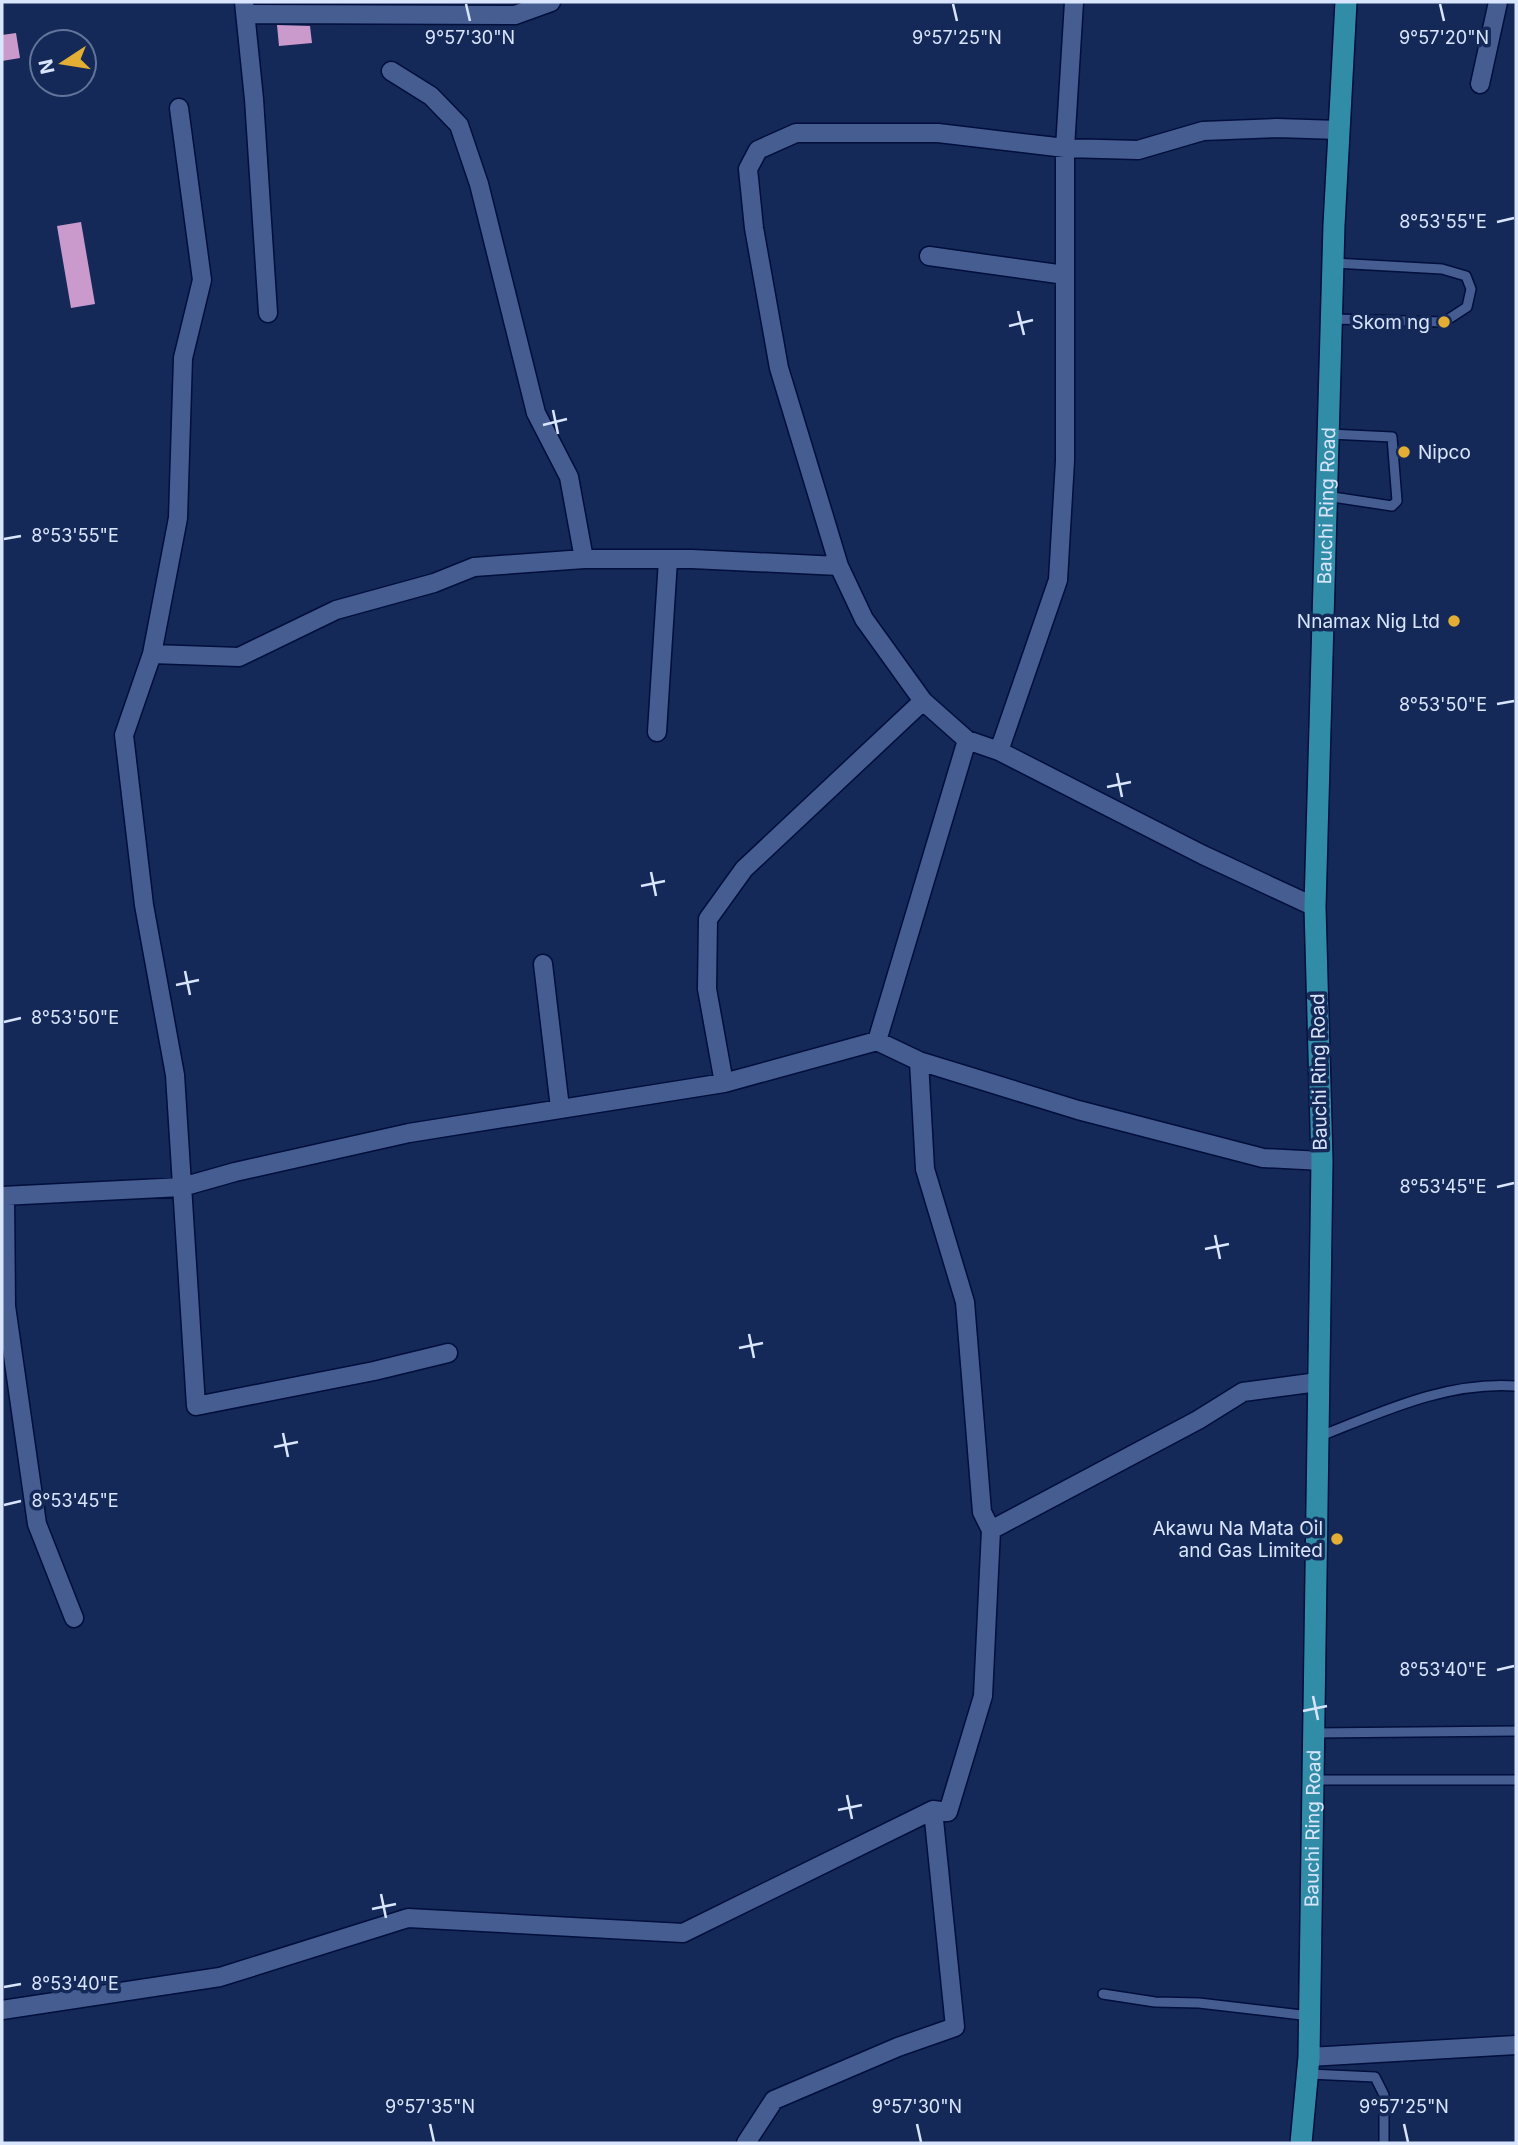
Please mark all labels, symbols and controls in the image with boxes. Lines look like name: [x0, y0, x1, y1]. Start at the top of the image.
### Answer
text: 9°57'30"N: [425, 27, 515, 48]
text: 9°57'25"N: [912, 27, 1002, 48]
text: 9°57'20"N: [1399, 27, 1489, 48]
north arrow: [28, 28, 98, 98]
text: N: [34, 57, 60, 76]
text: 8°53'55"E: [1399, 211, 1487, 232]
place label: Skom ng: [1352, 311, 1430, 334]
marker: Skom ng: [1436, 314, 1452, 330]
street label: Bauchi Ring Road: [1312, 427, 1340, 585]
place label: Nipco: [1418, 441, 1471, 464]
marker: Nipco: [1396, 444, 1412, 460]
text: 8°53'55"E: [31, 525, 119, 546]
place label: Nnamax Nig Ltd: [1297, 610, 1440, 633]
marker: Nnamax Nig Ltd: [1446, 613, 1462, 629]
text: 8°53'50"E: [1399, 694, 1487, 715]
street label: Bauchi Ring Road: [1306, 993, 1332, 1151]
text: 8°53'50"E: [31, 1007, 119, 1028]
text: 8°53'45"E: [1399, 1176, 1487, 1197]
text: 8°53'45"E: [31, 1490, 119, 1511]
place label: Akawu Na Mata Oil and Gas Limited: [1152, 1517, 1323, 1562]
marker: Akawu Na Mata Oil and Gas Limited: [1329, 1531, 1345, 1547]
text: 8°53'40"E: [1399, 1659, 1487, 1680]
street label: Bauchi Ring Road: [1300, 1750, 1325, 1907]
text: 8°53'40"E: [31, 1973, 119, 1994]
text: 9°57'35"N: [385, 2096, 475, 2117]
text: 9°57'30"N: [872, 2096, 962, 2117]
text: 9°57'25"N: [1359, 2096, 1449, 2117]

